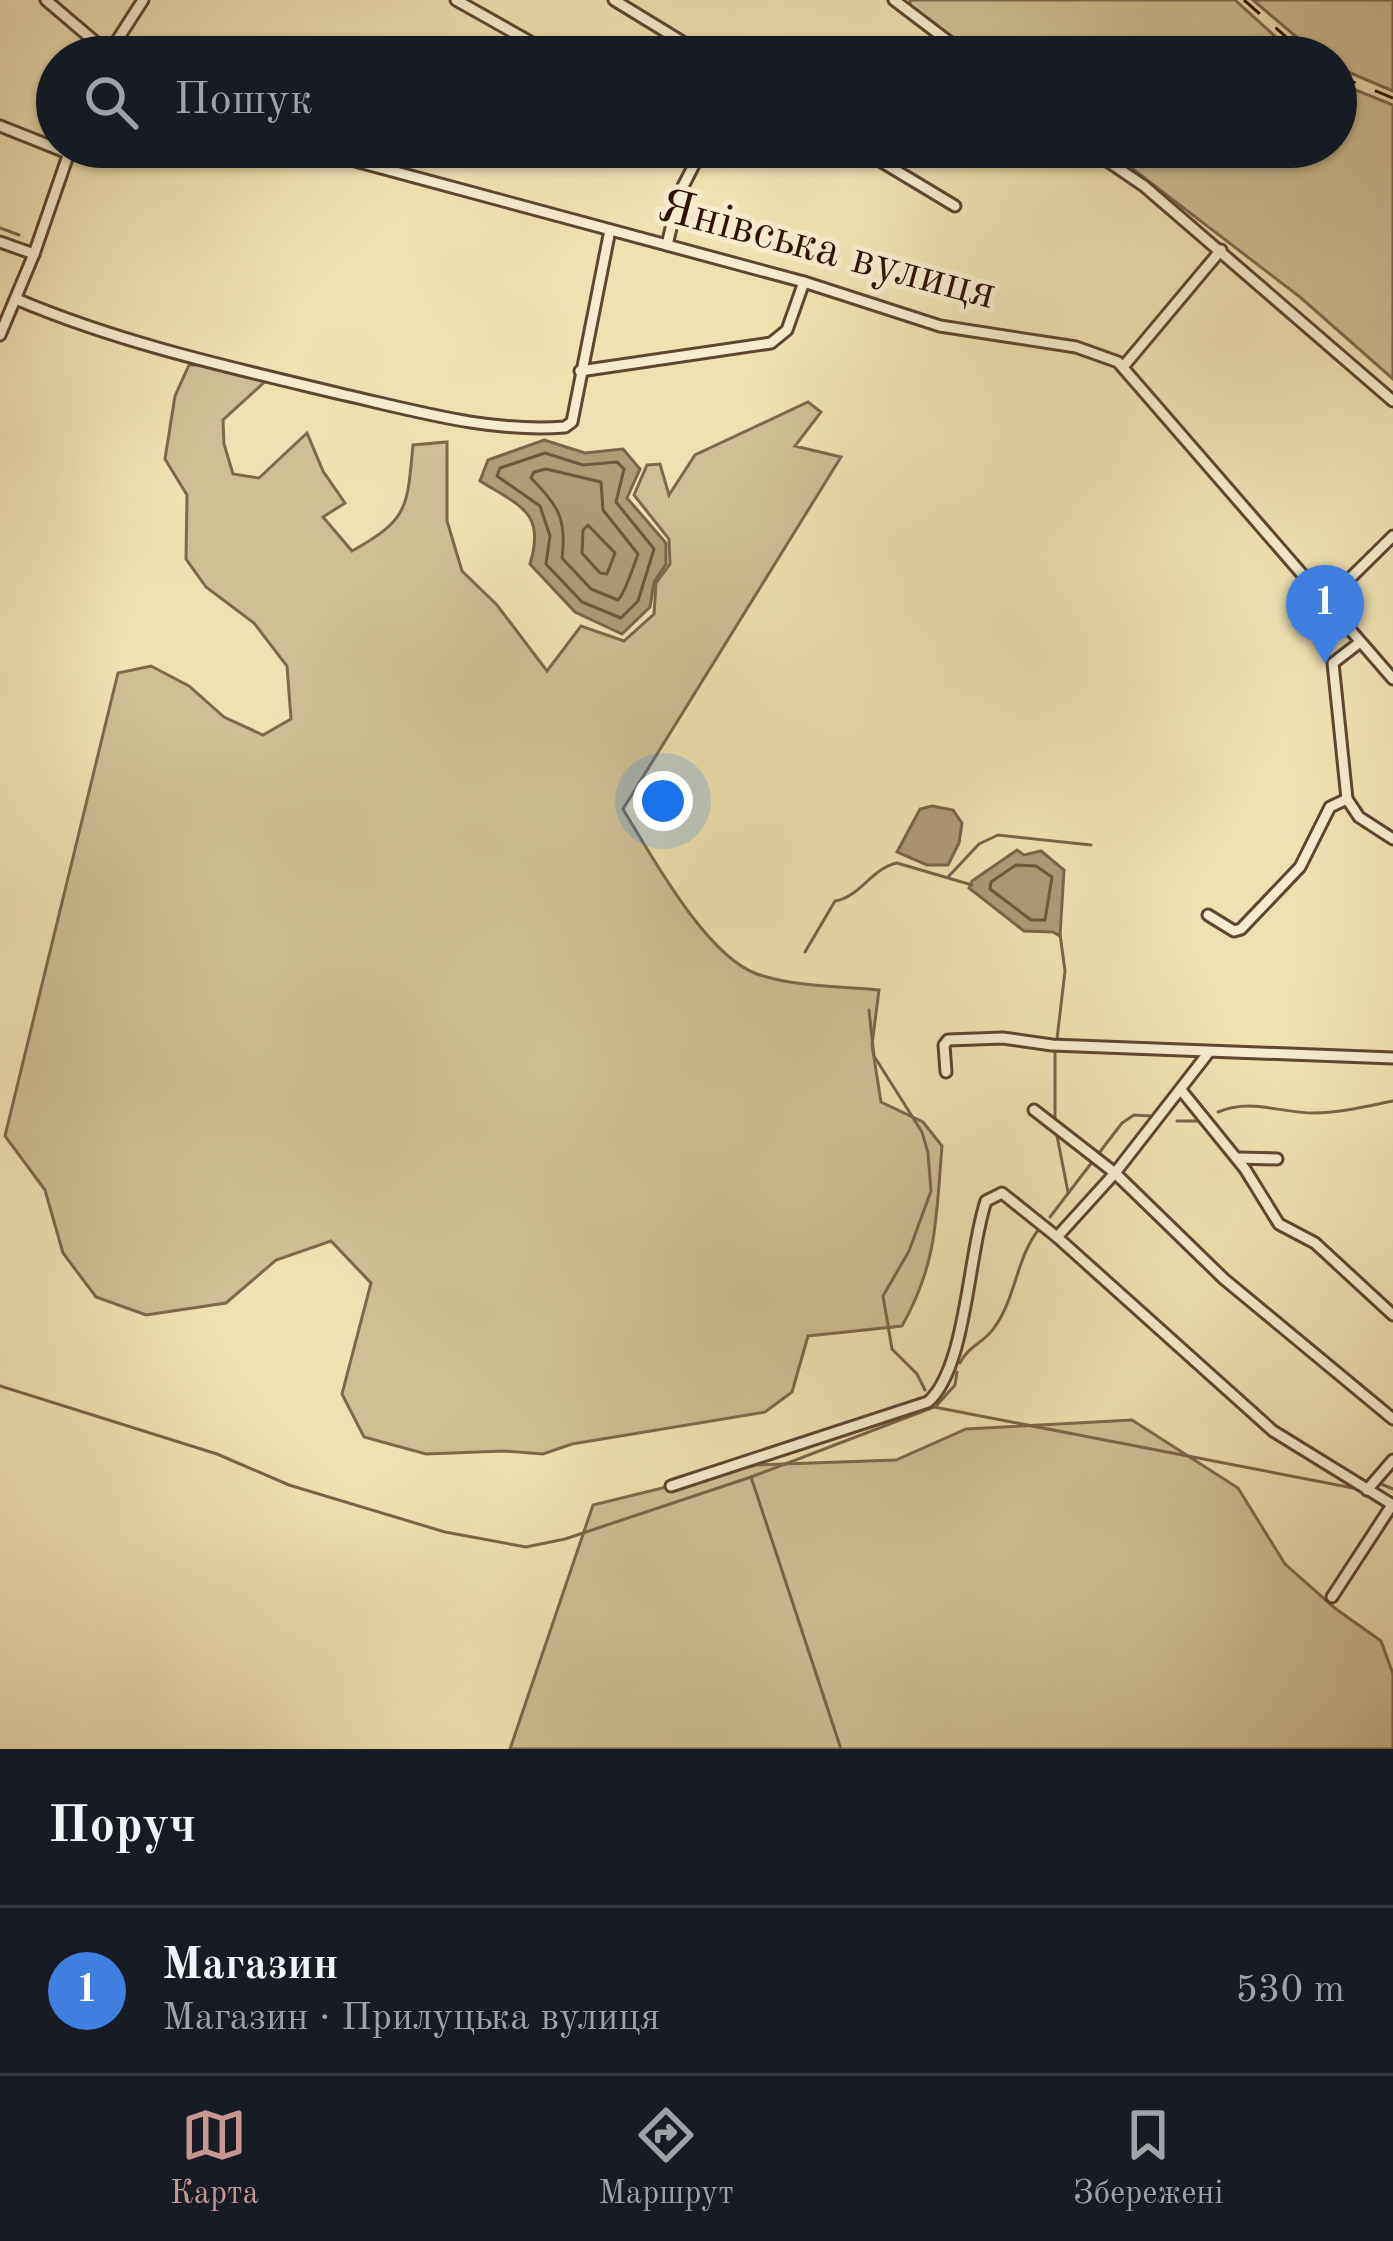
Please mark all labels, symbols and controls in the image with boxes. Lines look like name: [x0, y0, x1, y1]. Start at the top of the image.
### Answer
search box: [36, 36, 1357, 168]
icon: search: [78, 69, 144, 135]
text: Пошук: [174, 79, 313, 124]
street label: Янівська вулиця: [653, 183, 1001, 319]
pin: 1: [1286, 565, 1364, 664]
your location: [633, 771, 693, 831]
text: Поруч: [48, 1802, 196, 1853]
text: Магазин: [162, 1944, 338, 1989]
text: 1: [76, 1971, 98, 2010]
text: 530 m: [1235, 1971, 1345, 2010]
text: Магазин · Прилуцька вулиця: [162, 1999, 660, 2038]
tab: Карта: [170, 2102, 259, 2215]
tab: Маршрут: [598, 2102, 734, 2215]
tab: Збережені: [1073, 2102, 1223, 2215]

